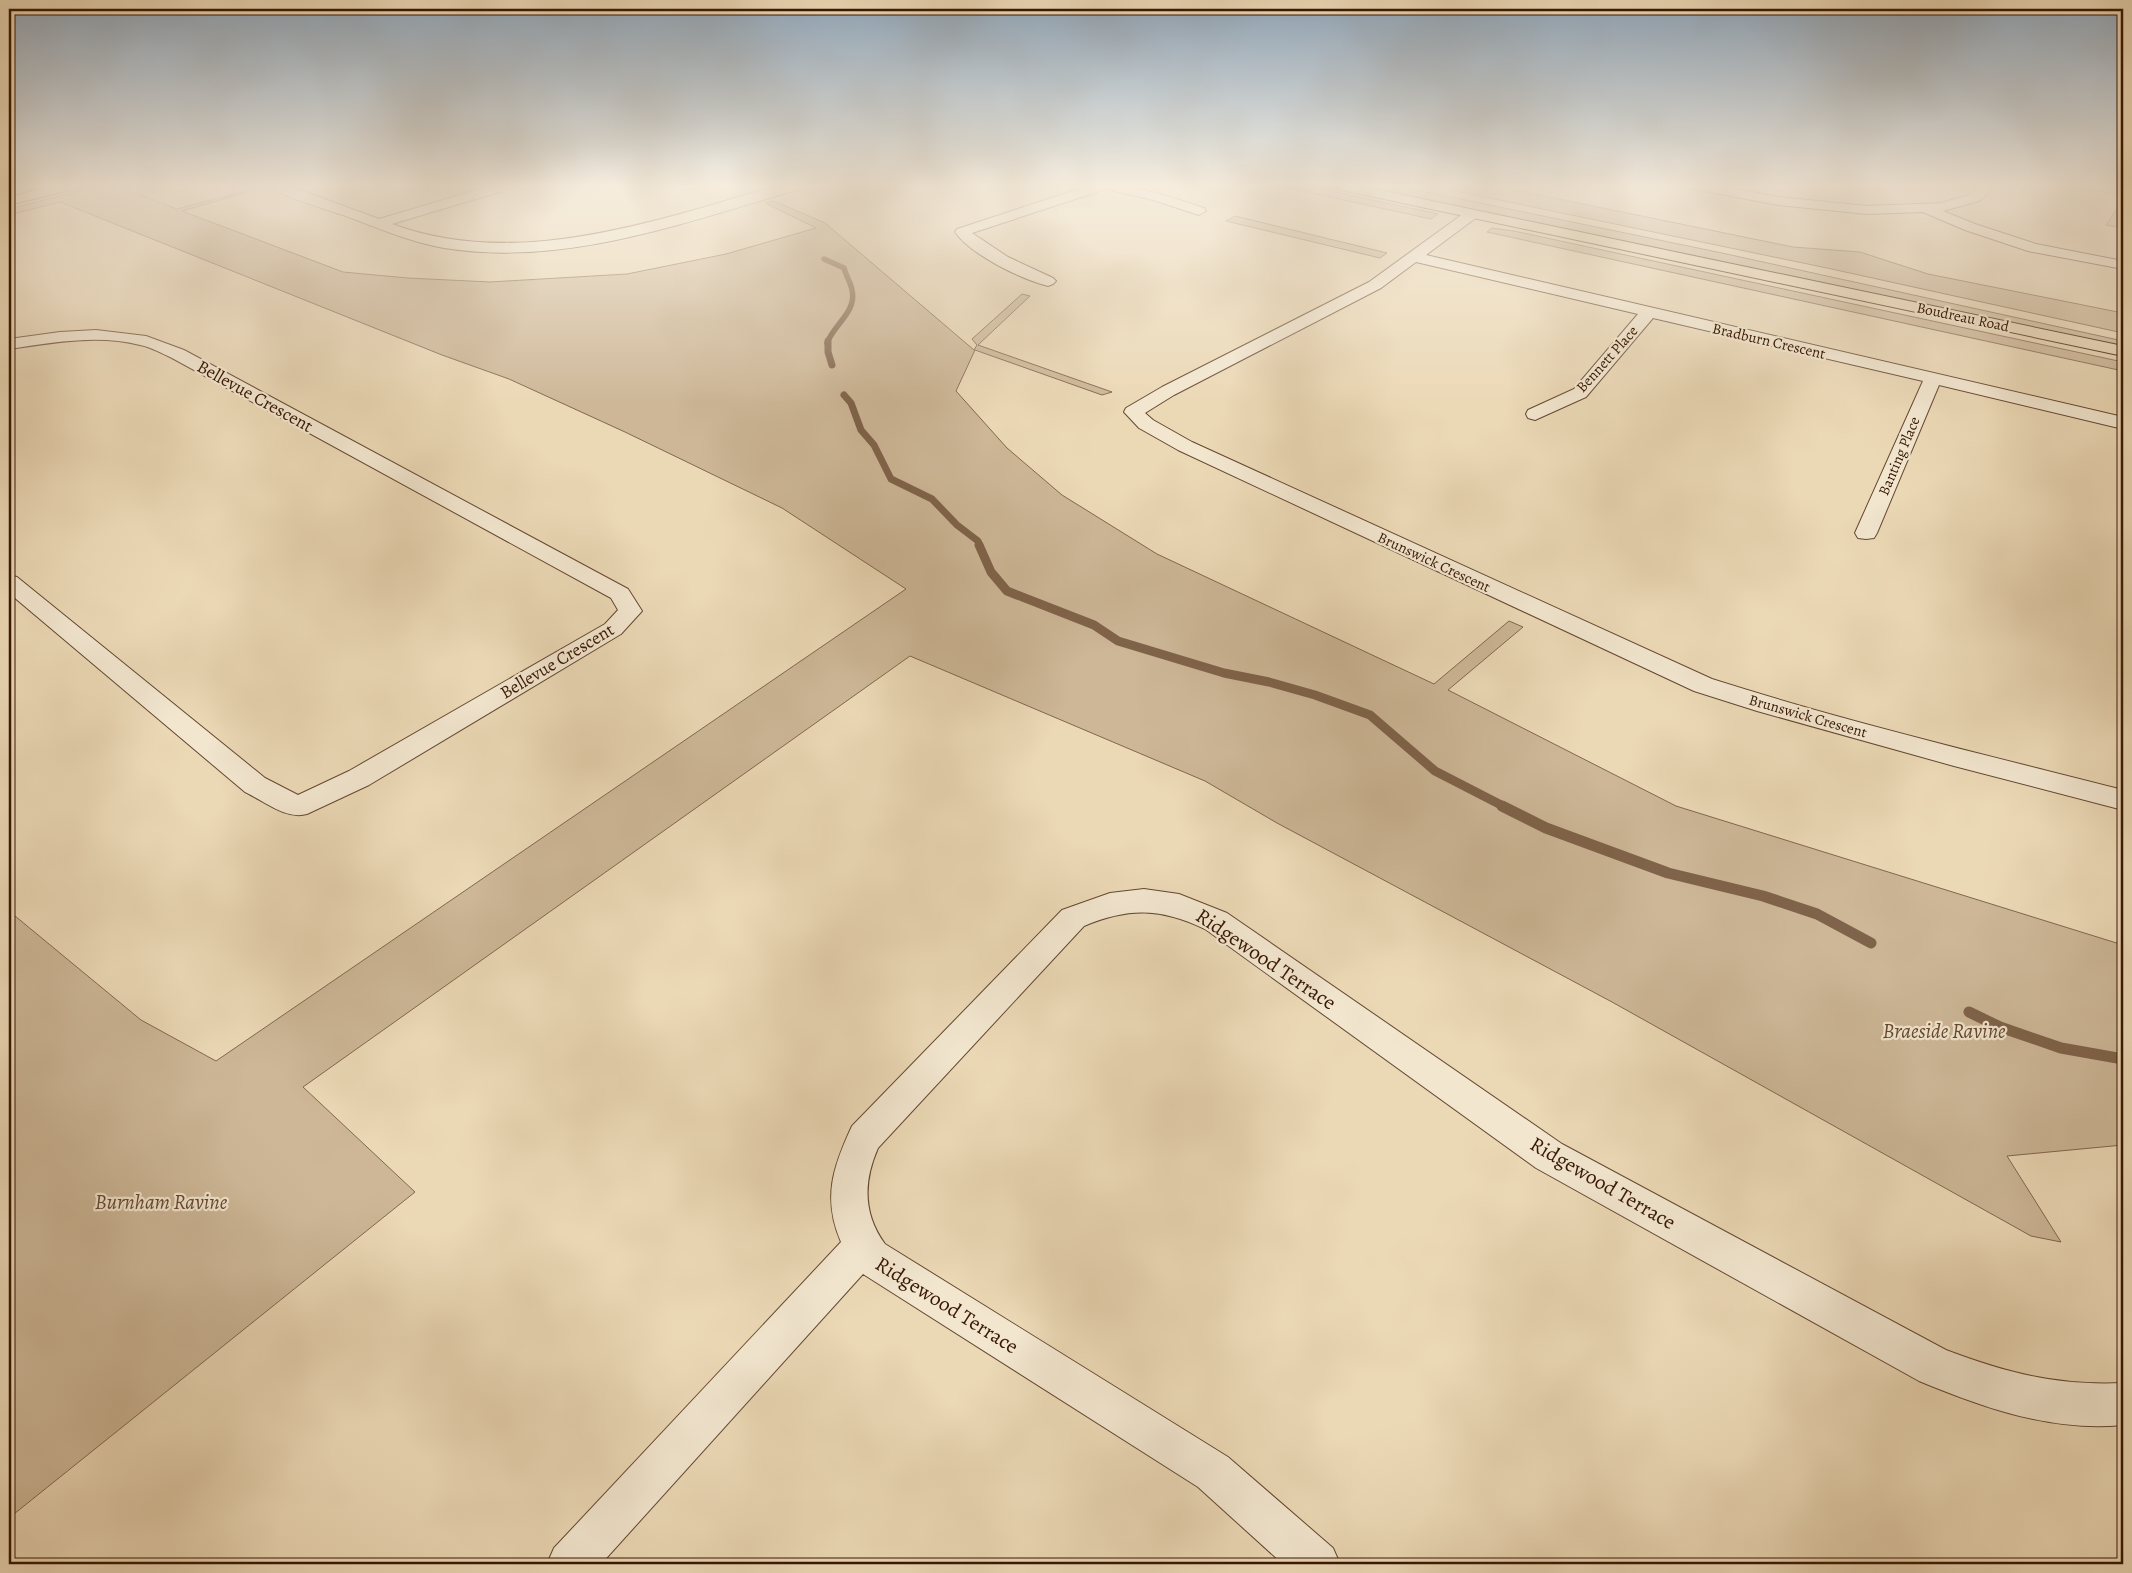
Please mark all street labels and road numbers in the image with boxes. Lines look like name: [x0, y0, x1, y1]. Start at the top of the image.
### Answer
street label: Boudreau Road: [1915, 297, 2012, 337]
street label: Bradburn Crescent: [1710, 318, 1828, 364]
street label: Bennett Place: [1572, 321, 1642, 397]
street label: Bellevue Crescent: [193, 354, 317, 438]
street label: Banting Place: [1873, 413, 1925, 498]
street label: Brunswick Crescent: [1375, 527, 1494, 597]
street label: Bellevue Crescent: [496, 617, 619, 705]
street label: Brunswick Crescent: [1747, 690, 1869, 742]
street label: Ridgewood Terrace: [1190, 902, 1342, 1016]
street label: Ridgewood Terrace: [1525, 1130, 1681, 1236]
street label: Ridgewood Terrace: [870, 1250, 1024, 1360]

